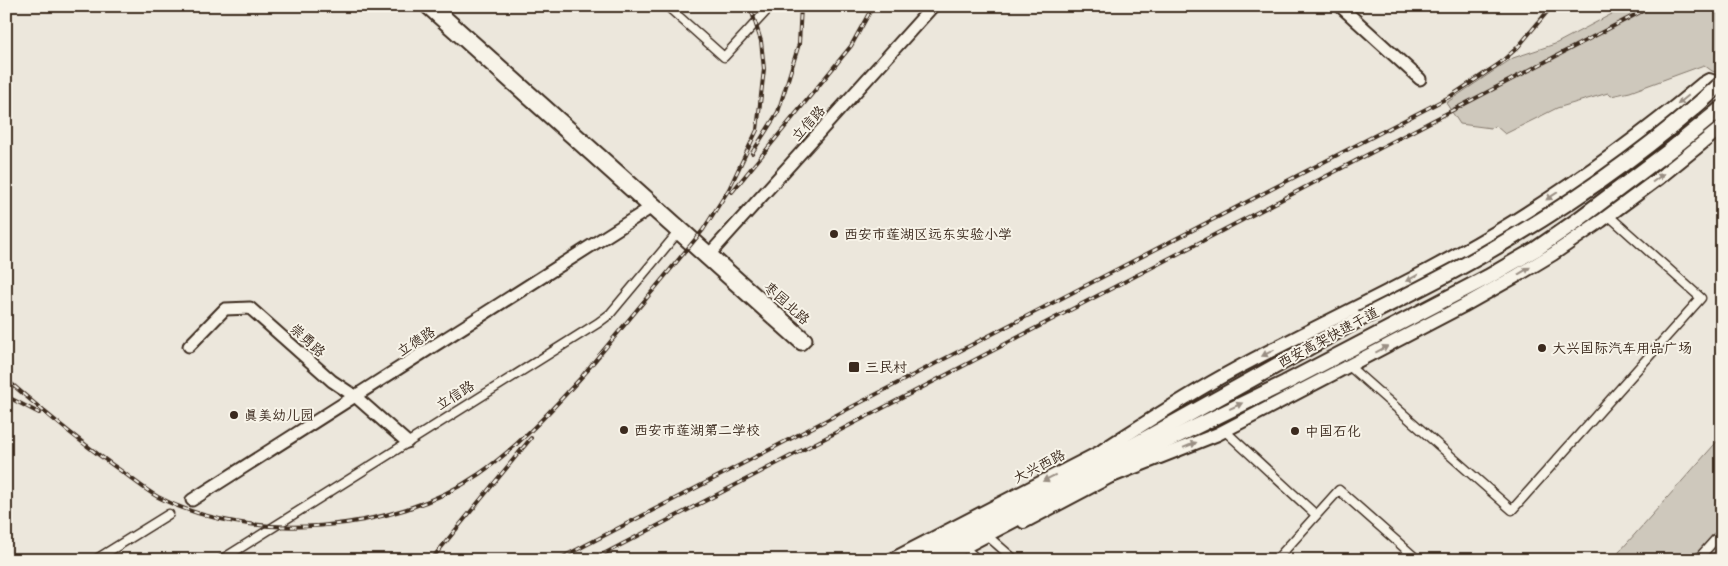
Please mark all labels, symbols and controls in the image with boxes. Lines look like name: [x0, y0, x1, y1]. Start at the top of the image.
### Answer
one-way arrow: [1677, 94, 1690, 105]
street label: 立信路: [787, 101, 829, 145]
one-way arrow: [1651, 173, 1664, 184]
one-way arrow: [1545, 191, 1559, 201]
place label: 西安市莲湖区远东实验小学: [844, 225, 1012, 243]
marker: 西安市莲湖区远东实验小学: [828, 228, 840, 240]
one-way arrow: [1518, 267, 1531, 276]
one-way arrow: [1405, 274, 1419, 282]
street label: 枣园北路: [760, 278, 814, 328]
street label: 西安高架快速干道: [1274, 303, 1382, 371]
street label: 崇勇路: [286, 319, 330, 361]
street label: 立德路: [393, 322, 439, 360]
place label: 大兴国际汽车用品广场: [1552, 339, 1692, 357]
marker: 大兴国际汽车用品广场: [1536, 342, 1548, 354]
one-way arrow: [1375, 345, 1389, 353]
one-way arrow: [1261, 349, 1275, 357]
place label: 三民村: [865, 358, 907, 376]
marker: 三民村: [847, 360, 861, 374]
street label: 立信路: [432, 376, 478, 414]
one-way arrow: [1229, 402, 1243, 410]
place label: 真美幼儿园: [244, 406, 314, 424]
marker: 真美幼儿园: [228, 409, 240, 421]
place label: 西安市莲湖第二学校: [634, 421, 760, 439]
place label: 中国石化: [1305, 422, 1361, 440]
marker: 西安市莲湖第二学校: [618, 424, 630, 436]
marker: 中国石化: [1289, 425, 1301, 437]
one-way arrow: [1182, 441, 1197, 448]
street label: 大兴西路: [1010, 445, 1068, 487]
one-way arrow: [1042, 474, 1056, 482]

